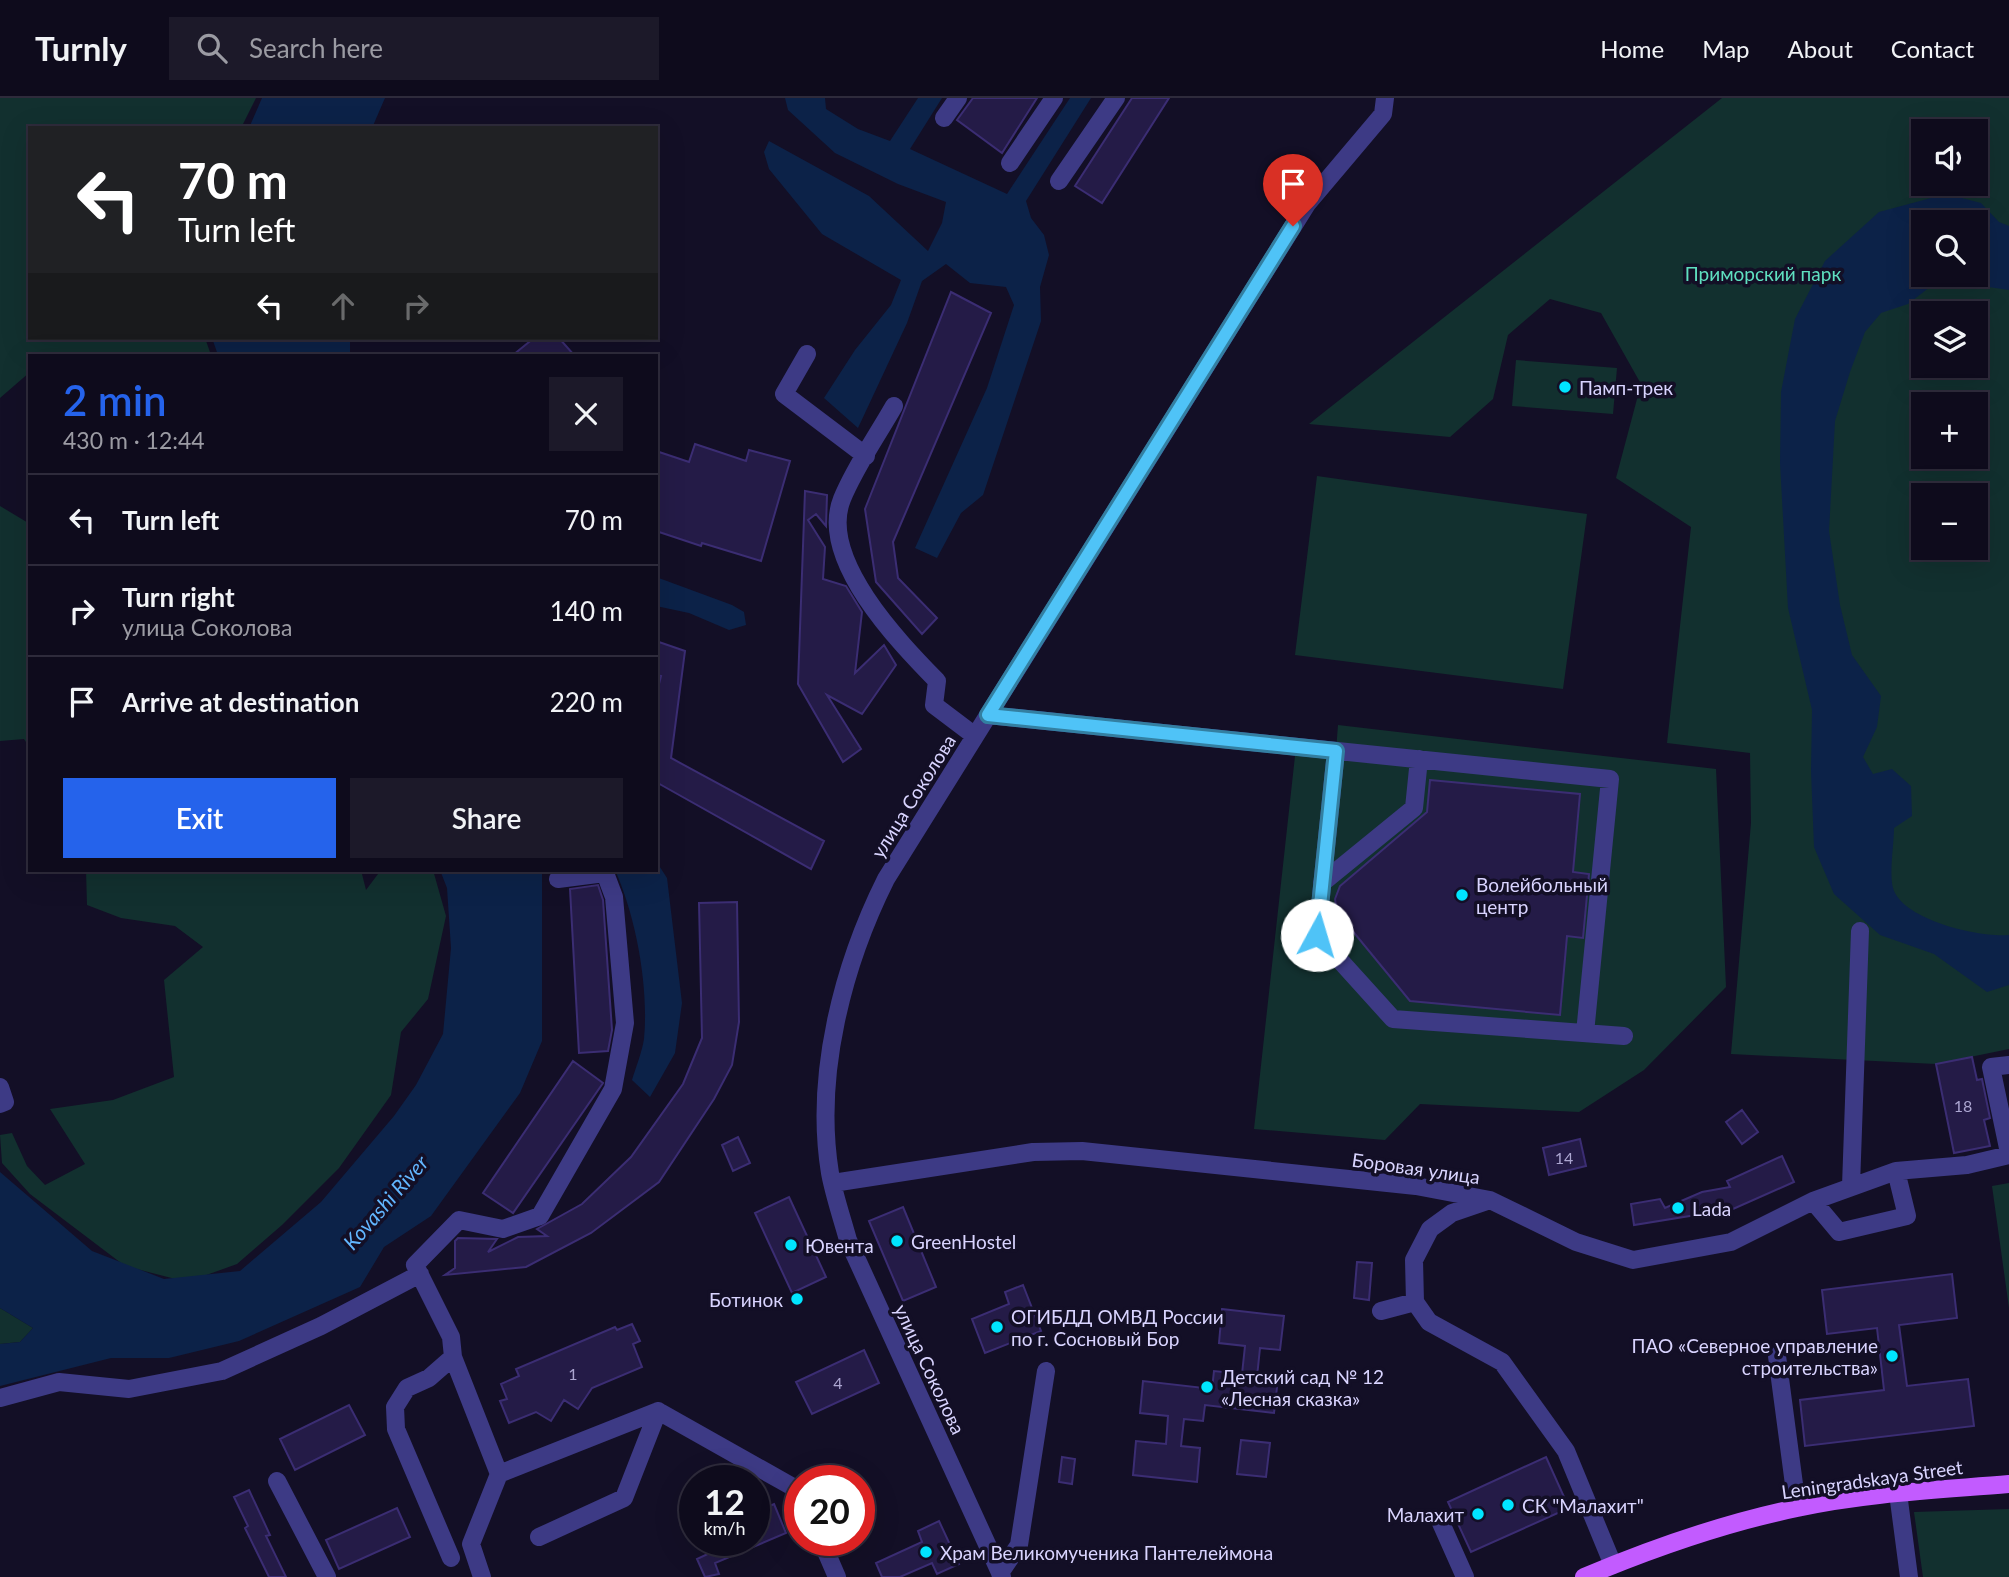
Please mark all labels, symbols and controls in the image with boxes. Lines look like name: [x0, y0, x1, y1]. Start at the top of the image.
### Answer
search box: [169, 17, 659, 80]
text: Turnly: [35, 28, 127, 68]
icon: search: [193, 29, 231, 67]
text: Search here: [249, 32, 383, 64]
text: Home: [1600, 34, 1664, 63]
text: Map: [1702, 34, 1750, 63]
text: About: [1788, 34, 1853, 63]
text: Contact: [1891, 34, 1974, 63]
map controls: [1911, 119, 1988, 560]
button: sound: [1911, 119, 1988, 196]
text: 70 m: [178, 151, 288, 209]
icon: left: [63, 154, 154, 245]
pin: [1263, 154, 1323, 226]
icon: arrive: [1274, 165, 1312, 203]
text: Turn left: [178, 210, 295, 249]
button: search: [1911, 210, 1988, 287]
park label: Приморский парк: [1685, 262, 1841, 285]
icon: left: [251, 287, 289, 325]
icon: ahead: [324, 287, 362, 325]
icon: right: [397, 287, 435, 325]
button: layers: [1911, 301, 1988, 378]
text: 2 min: [63, 375, 167, 425]
place label: Памп-трек: [1579, 376, 1673, 399]
button: close: [549, 377, 623, 451]
marker: Памп-трек: [1557, 379, 1573, 395]
button: +: [1911, 392, 1988, 469]
text: 430 m · 12:44: [63, 426, 205, 454]
button: −: [1911, 483, 1988, 560]
icon: left: [63, 501, 101, 539]
text: Turn left: [122, 504, 219, 536]
text: 70 m: [565, 504, 623, 536]
text: Turn right: [122, 581, 235, 613]
icon: right: [63, 592, 101, 630]
text: 140 m: [550, 595, 623, 627]
text: улица Соколова: [122, 613, 292, 641]
icon: arrive: [63, 683, 101, 721]
text: Arrive at destination: [122, 686, 359, 718]
text: 220 m: [550, 686, 623, 718]
street label: улица Соколова: [866, 730, 960, 862]
button: Exit: [63, 778, 336, 858]
button: Share: [350, 778, 623, 858]
place label: Волейбольный центр: [1476, 873, 1608, 918]
marker: Волейбольный центр: [1454, 887, 1470, 903]
position arrow: [1280, 898, 1354, 972]
house number: 18: [1954, 1096, 1972, 1115]
street label: Боровая улица: [1351, 1148, 1481, 1188]
house number: 14: [1555, 1148, 1573, 1167]
water label: Kovashi River: [337, 1149, 433, 1254]
place label: Lada: [1692, 1197, 1731, 1220]
marker: Lada: [1670, 1200, 1686, 1216]
place label: GreenHostel: [911, 1230, 1016, 1253]
marker: GreenHostel: [889, 1233, 905, 1249]
place label: Ювента: [805, 1234, 874, 1257]
marker: Ювента: [783, 1237, 799, 1253]
place label: Ботинок: [709, 1288, 783, 1311]
marker: Ботинок: [789, 1291, 805, 1307]
street label: улица Соколова: [890, 1300, 970, 1438]
place label: ОГИБДД ОМВД России по г. Сосновый Бор: [1011, 1305, 1224, 1350]
marker: ОГИБДД ОМВД России по г. Сосновый Бор: [989, 1319, 1005, 1335]
place label: ПАО «Северное управление строительства»: [1631, 1334, 1878, 1379]
marker: ПАО «Северное управление строительства»: [1884, 1348, 1900, 1364]
house number: 1: [568, 1364, 578, 1383]
place label: Детский сад № 12 «Лесная сказка»: [1221, 1365, 1384, 1410]
house number: 4: [833, 1373, 843, 1392]
marker: Детский сад № 12 «Лесная сказка»: [1199, 1379, 1215, 1395]
street label: Leningradskaya Street: [1780, 1455, 1964, 1503]
speed limit sign: 20: [784, 1465, 875, 1556]
text: 12: [704, 1480, 745, 1522]
place label: СК "Малахит": [1522, 1494, 1644, 1517]
marker: СК "Малахит": [1500, 1497, 1516, 1513]
place label: Малахит: [1387, 1503, 1464, 1526]
marker: Малахит: [1470, 1506, 1486, 1522]
text: km/h: [703, 1517, 746, 1539]
place label: Храм Великомученика Пантелеймона: [940, 1541, 1273, 1564]
marker: Храм Великомученика Пантелеймона: [918, 1544, 934, 1560]

